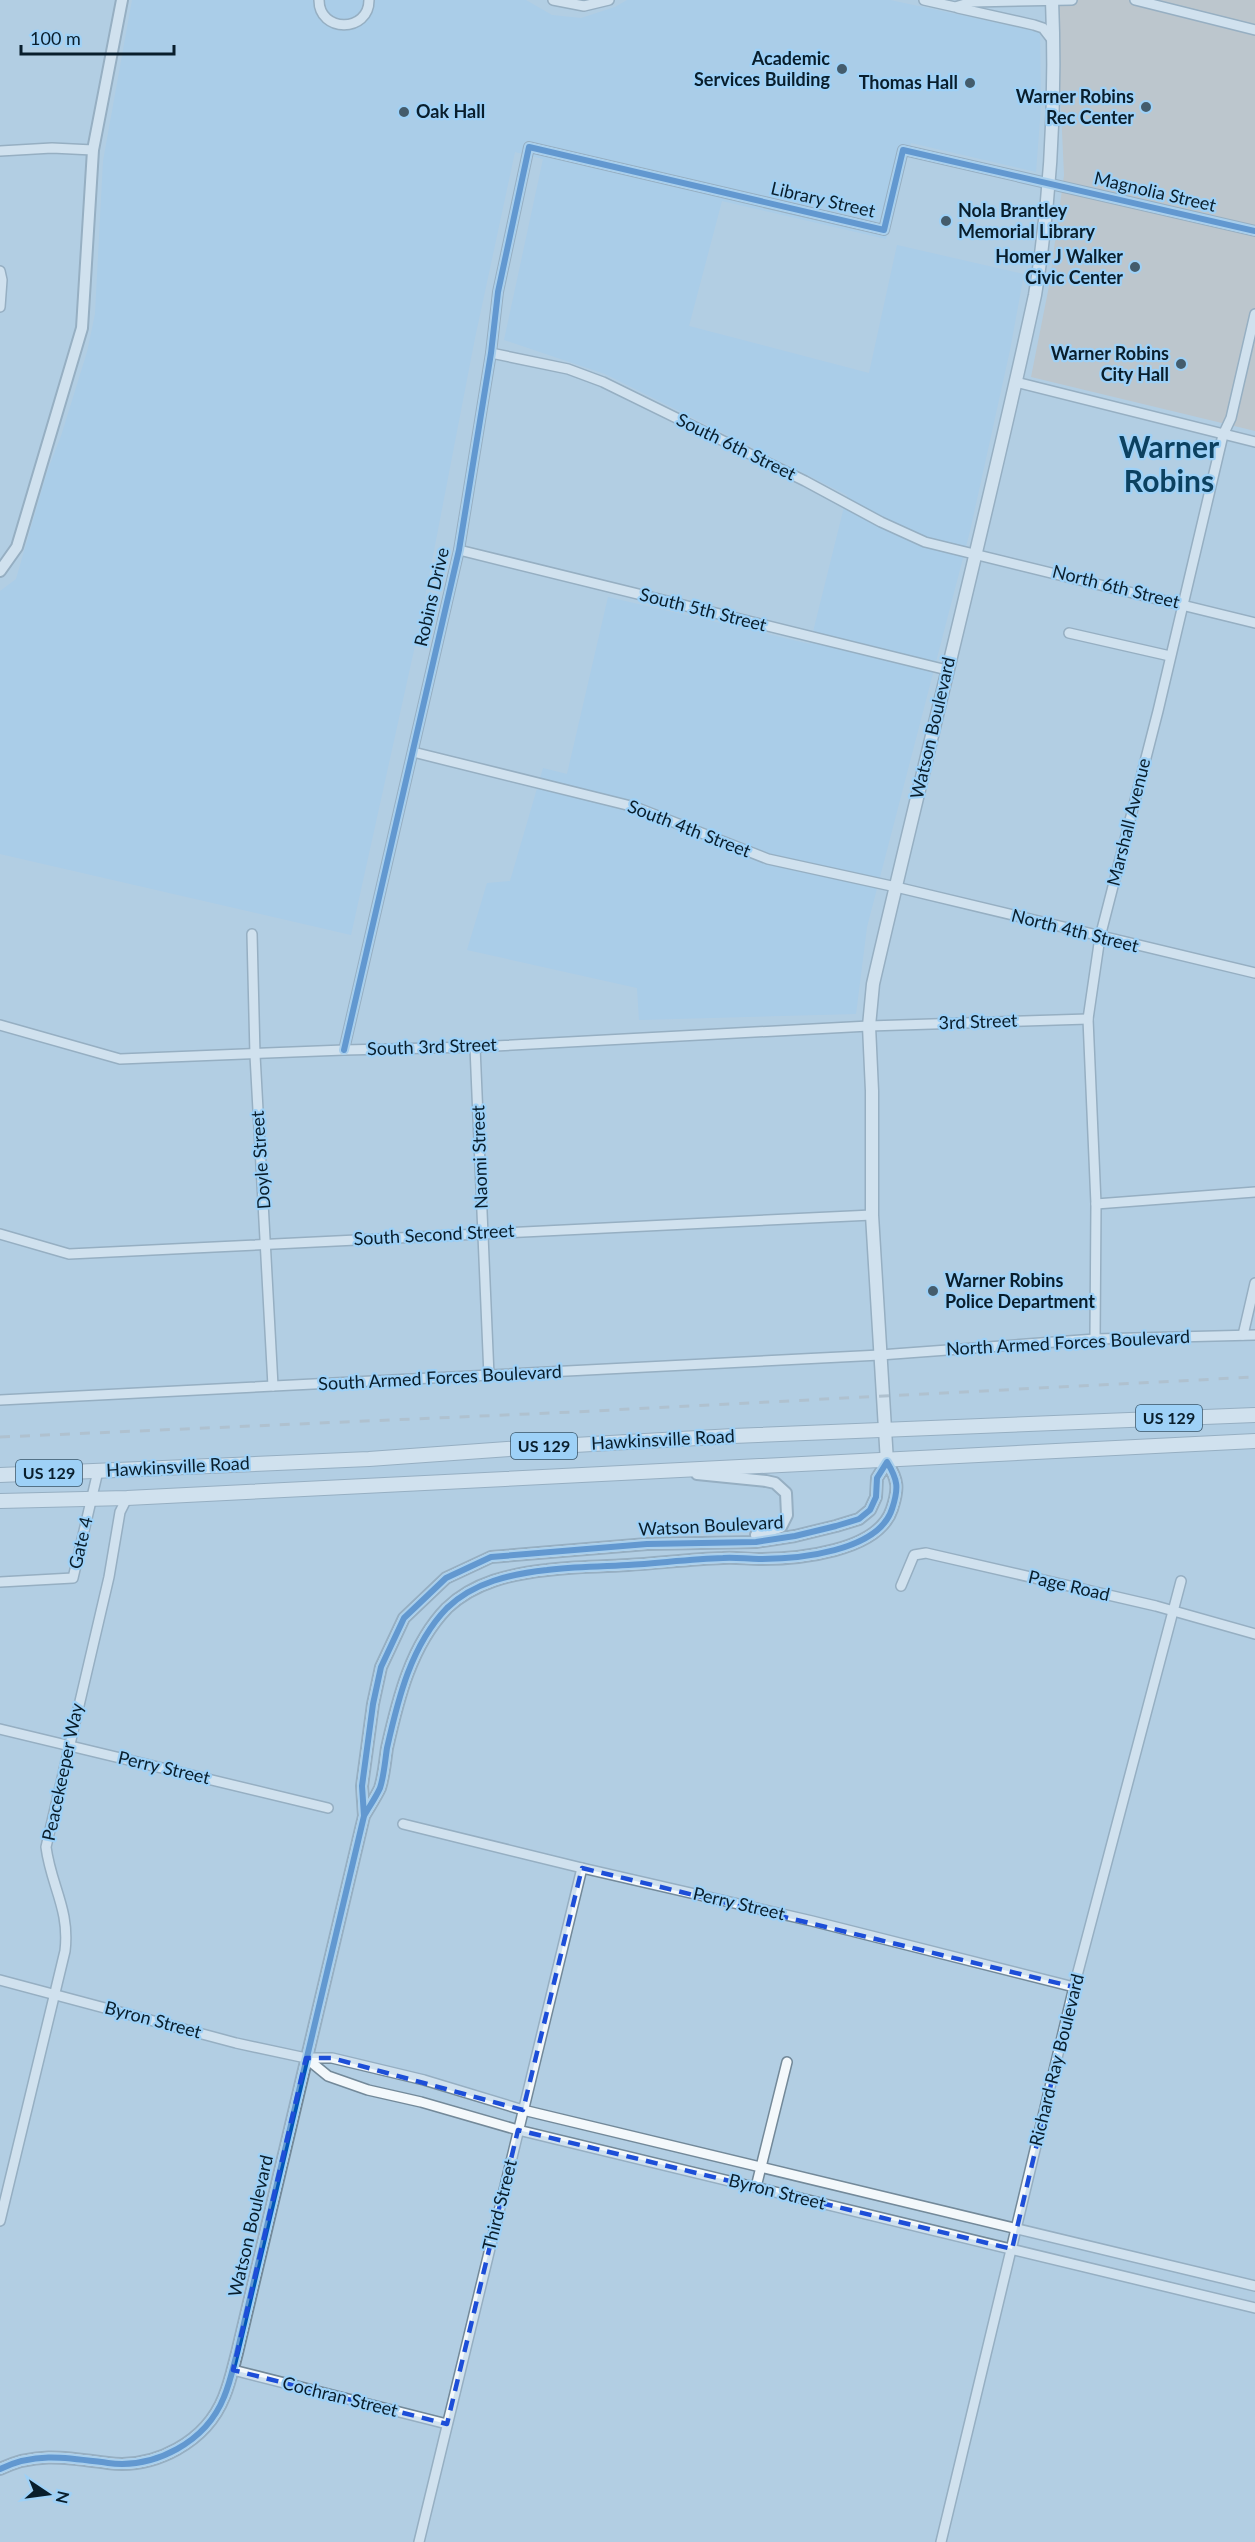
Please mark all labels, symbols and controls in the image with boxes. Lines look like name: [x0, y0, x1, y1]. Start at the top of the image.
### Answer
scale bar: [21, 18, 174, 56]
text: 100 m: [30, 27, 81, 49]
place label: Academic Services Building: [694, 47, 830, 90]
marker: Academic Services Building: [835, 62, 849, 76]
place label: Thomas Hall: [859, 71, 958, 93]
marker: Thomas Hall: [963, 76, 977, 90]
place label: Warner Robins Rec Center: [1016, 85, 1134, 128]
place label: Oak Hall: [416, 100, 485, 122]
marker: Warner Robins Rec Center: [1139, 100, 1153, 114]
marker: Oak Hall: [397, 105, 411, 119]
street label: Magnolia Street: [1092, 166, 1219, 216]
street label: Library Street: [769, 176, 878, 222]
place label: Nola Brantley Memorial Library: [958, 199, 1096, 242]
marker: Nola Brantley Memorial Library: [939, 214, 953, 228]
place label: Homer J Walker Civic Center: [995, 245, 1123, 288]
marker: Homer J Walker Civic Center: [1128, 260, 1142, 274]
place label: Warner Robins City Hall: [1051, 342, 1169, 385]
marker: Warner Robins City Hall: [1174, 357, 1188, 371]
street label: South 6th Street: [673, 408, 800, 485]
district label: Warner Robins: [1119, 428, 1220, 498]
street label: Robins Drive: [409, 545, 453, 648]
street label: North 6th Street: [1050, 560, 1183, 613]
street label: South 5th Street: [638, 583, 770, 636]
street label: Watson Boulevard: [905, 655, 959, 801]
street label: Marshall Avenue: [1102, 756, 1155, 888]
street label: South 4th Street: [625, 795, 754, 862]
street label: North 4th Street: [1009, 904, 1142, 957]
street label: 3rd Street: [938, 1009, 1018, 1033]
street label: South 3rd Street: [367, 1033, 498, 1059]
street label: Naomi Street: [466, 1104, 492, 1209]
street label: Doyle Street: [246, 1110, 274, 1210]
street label: South Second Street: [353, 1219, 515, 1249]
place label: Warner Robins Police Department: [945, 1269, 1095, 1312]
marker: Warner Robins Police Department: [926, 1284, 940, 1298]
street label: North Armed Forces Boulevard: [945, 1325, 1190, 1359]
street label: South Armed Forces Boulevard: [318, 1360, 562, 1394]
road number: US 129: [1136, 1405, 1202, 1431]
street label: Hawkinsville Road: [591, 1424, 735, 1454]
road number: US 129: [511, 1433, 577, 1459]
street label: Hawkinsville Road: [106, 1451, 250, 1481]
road number: US 129: [16, 1460, 82, 1486]
street label: Watson Boulevard: [638, 1510, 784, 1540]
street label: Gate 4: [63, 1515, 97, 1571]
street label: Page Road: [1026, 1565, 1112, 1605]
street label: Peacekeeper Way: [37, 1700, 87, 1843]
street label: Perry Street: [116, 1746, 213, 1788]
street label: Perry Street: [691, 1882, 788, 1924]
street label: Richard Ray Boulevard: [1024, 1971, 1088, 2148]
street label: Byron Street: [103, 1996, 205, 2043]
street label: Watson Boulevard: [223, 2153, 277, 2299]
street label: Third Street: [477, 2156, 521, 2253]
street label: Byron Street: [726, 2168, 829, 2214]
street label: Cochran Street: [280, 2371, 401, 2421]
north arrow: [18, 2464, 78, 2524]
text: N: [52, 2489, 74, 2506]

